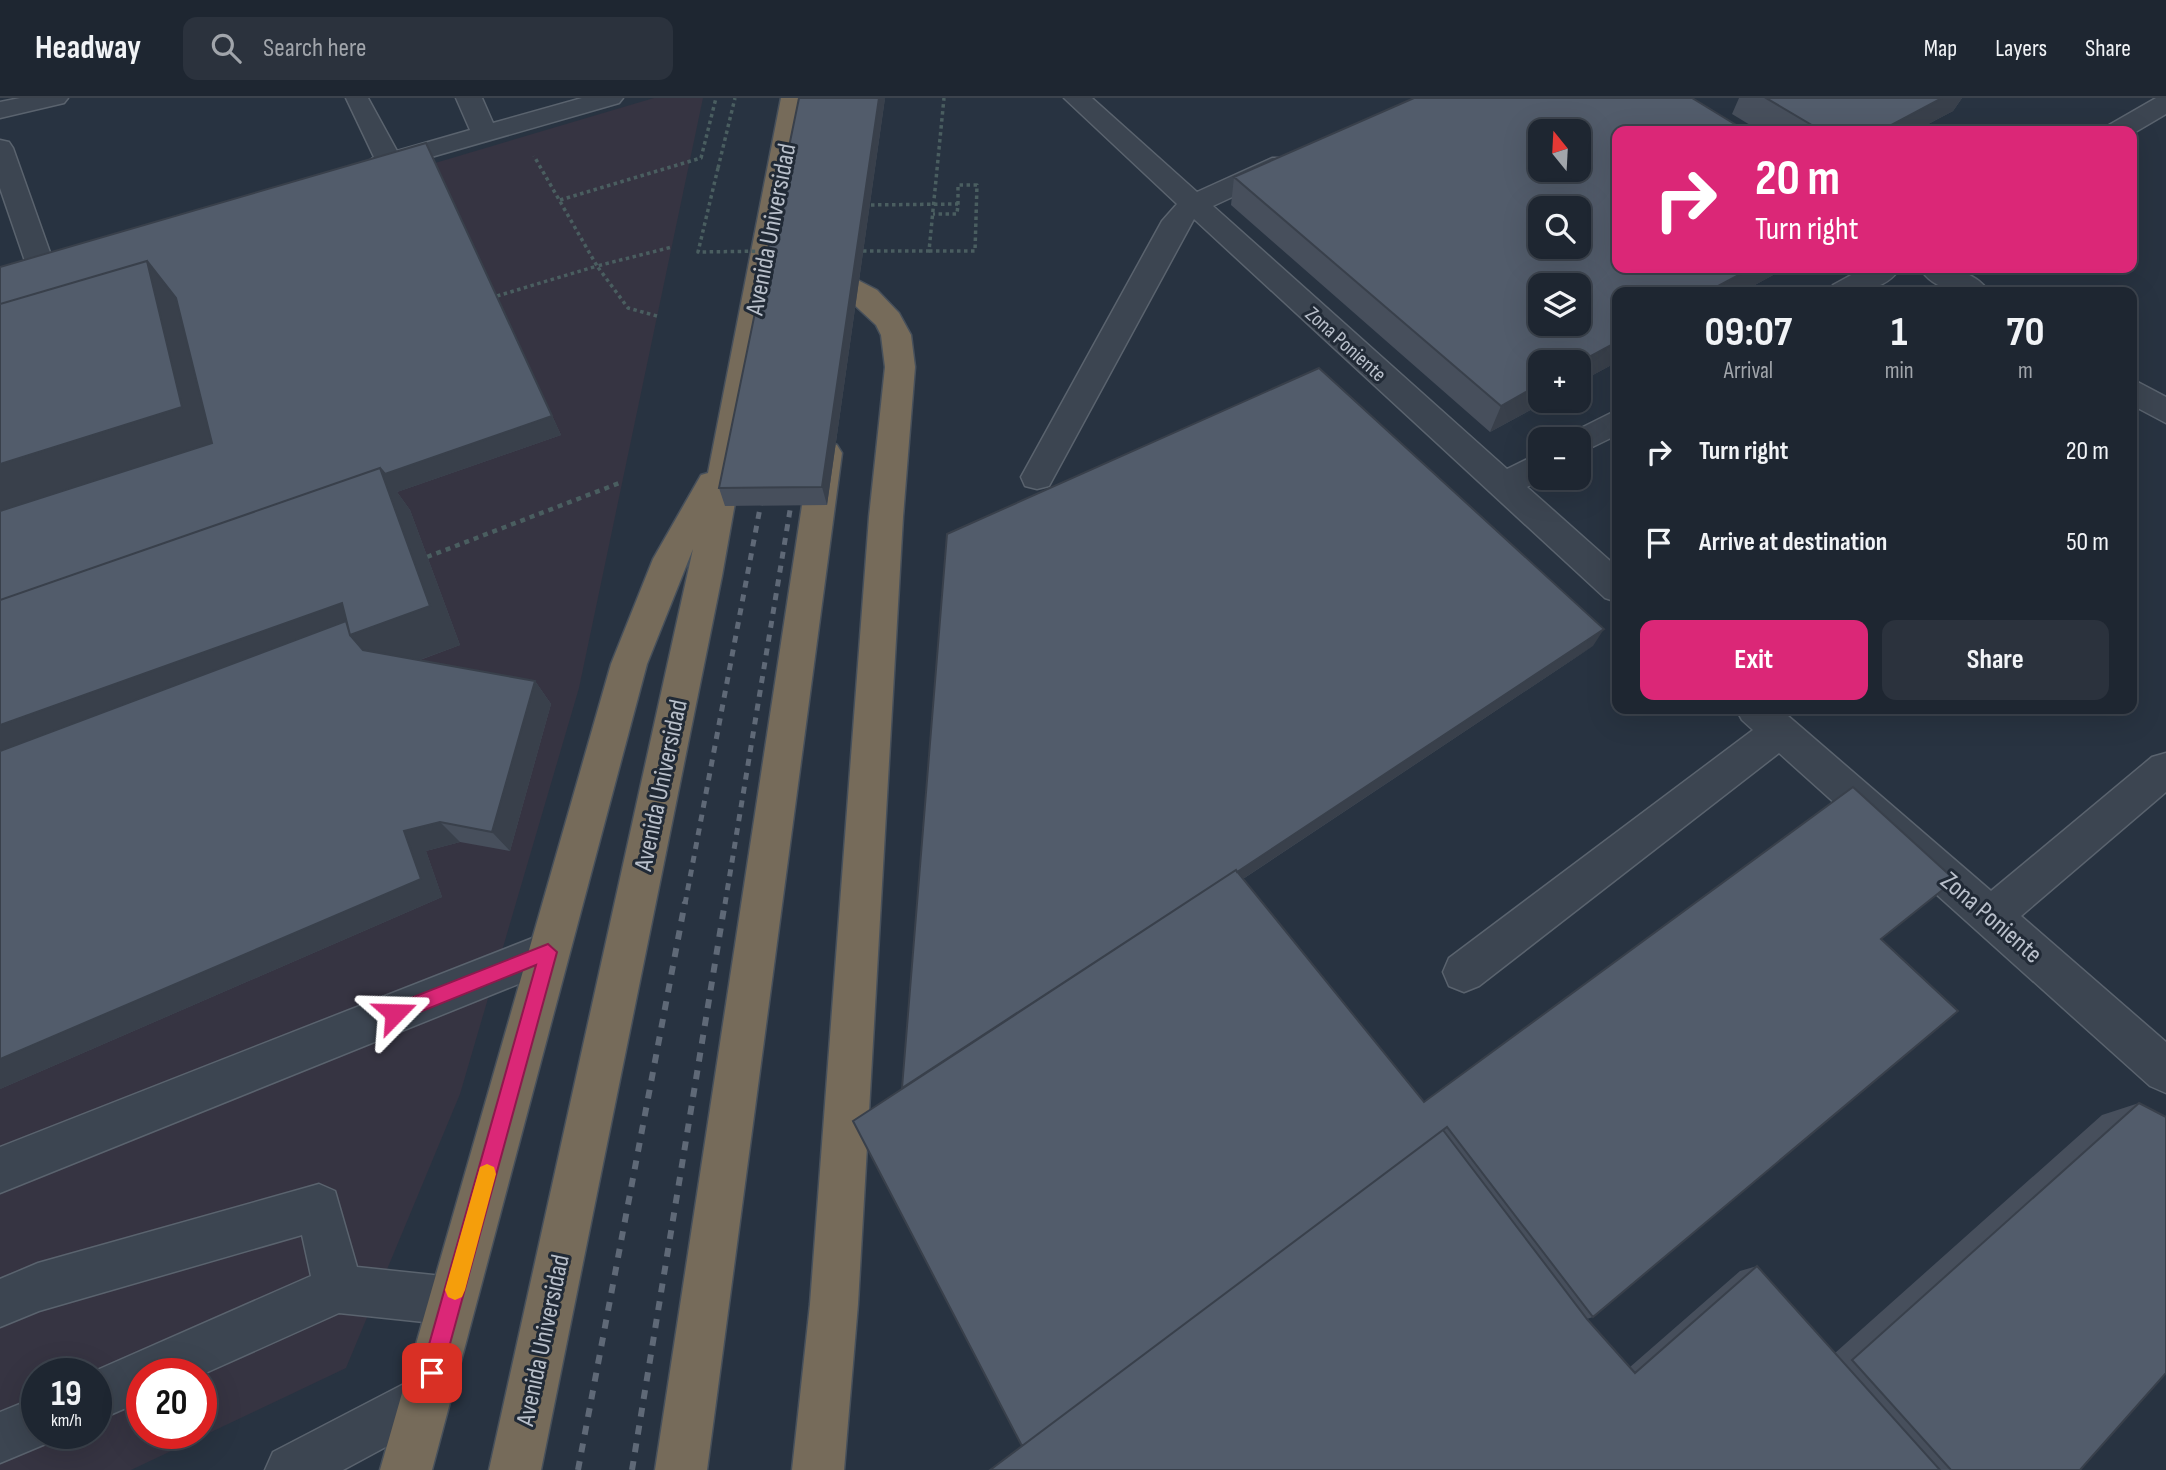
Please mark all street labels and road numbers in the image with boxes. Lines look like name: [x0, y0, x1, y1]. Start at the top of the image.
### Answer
street label: Avenida Universidad: [739, 141, 803, 319]
street label: Zona Poniente: [1300, 302, 1391, 387]
street label: Avenida Universidad: [628, 697, 695, 875]
street label: Zona Poniente: [1934, 866, 2048, 970]
street label: Avenida Universidad: [510, 1252, 577, 1430]

